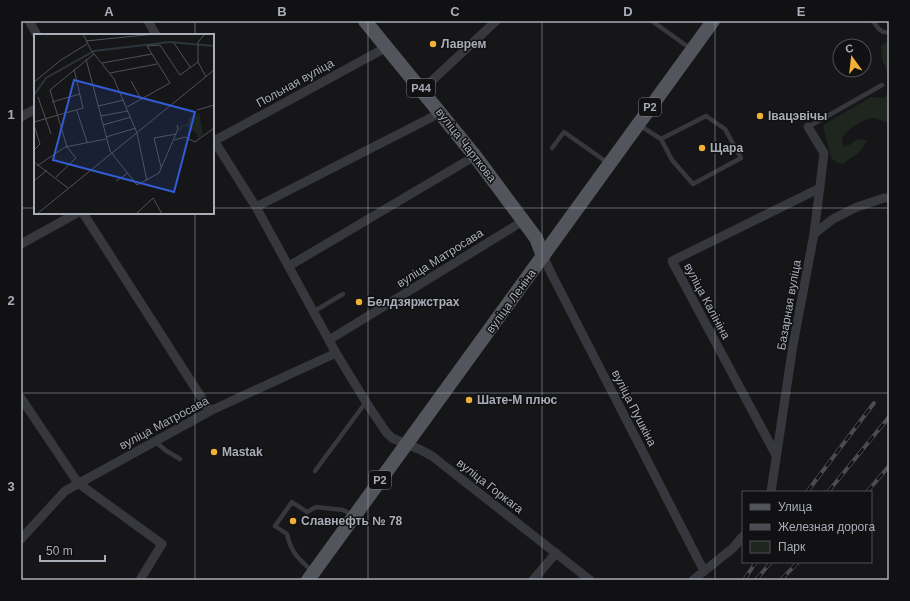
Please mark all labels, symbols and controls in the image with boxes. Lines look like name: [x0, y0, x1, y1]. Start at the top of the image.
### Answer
text: A: [104, 4, 114, 19]
text: B: [277, 4, 287, 19]
text: C: [450, 4, 460, 19]
text: D: [623, 4, 633, 19]
text: E: [797, 4, 806, 19]
inset map: [34, 34, 214, 214]
place label: Лаврем: [441, 37, 487, 51]
north arrow: [832, 38, 872, 78]
marker: Лаврем: [428, 39, 438, 49]
text: С: [844, 42, 855, 55]
street label: Польная вуліца: [254, 56, 336, 110]
road number: Р44: [407, 79, 435, 97]
road number: Р2: [639, 98, 661, 116]
street label: вуліца Чарткова: [433, 105, 499, 185]
text: 1: [7, 107, 15, 122]
place label: Івацэвічы: [768, 109, 827, 123]
marker: Івацэвічы: [755, 111, 765, 121]
place label: Щара: [710, 141, 743, 155]
marker: Щара: [697, 143, 707, 153]
street label: вуліца Матросава: [394, 226, 486, 290]
street label: Базарная вуліца: [774, 258, 804, 351]
street label: вуліца Калініна: [681, 260, 733, 342]
street label: вуліца Леніна: [483, 266, 539, 336]
text: 2: [7, 293, 15, 308]
place label: Белдзяржстрах: [367, 295, 460, 309]
marker: Белдзяржстрах: [354, 297, 364, 307]
street label: вуліца Пушкіна: [609, 367, 659, 449]
street label: вуліца Матросава: [117, 393, 211, 453]
place label: Шате-М плюс: [477, 393, 558, 407]
marker: Шате-М плюс: [464, 395, 474, 405]
place label: Mastak: [222, 445, 263, 459]
marker: Mastak: [209, 447, 219, 457]
street label: вуліца Горкага: [454, 456, 526, 516]
road number: Р2: [369, 471, 391, 489]
text: 3: [7, 479, 15, 494]
legend: [742, 491, 872, 563]
text: Улица: [778, 500, 812, 514]
place label: Славнефть № 78: [301, 514, 403, 528]
marker: Славнефть № 78: [288, 516, 298, 526]
text: Железная дорога: [778, 520, 875, 534]
scale bar: [40, 537, 105, 563]
text: Парк: [778, 540, 806, 554]
text: 50 m: [46, 544, 73, 558]

